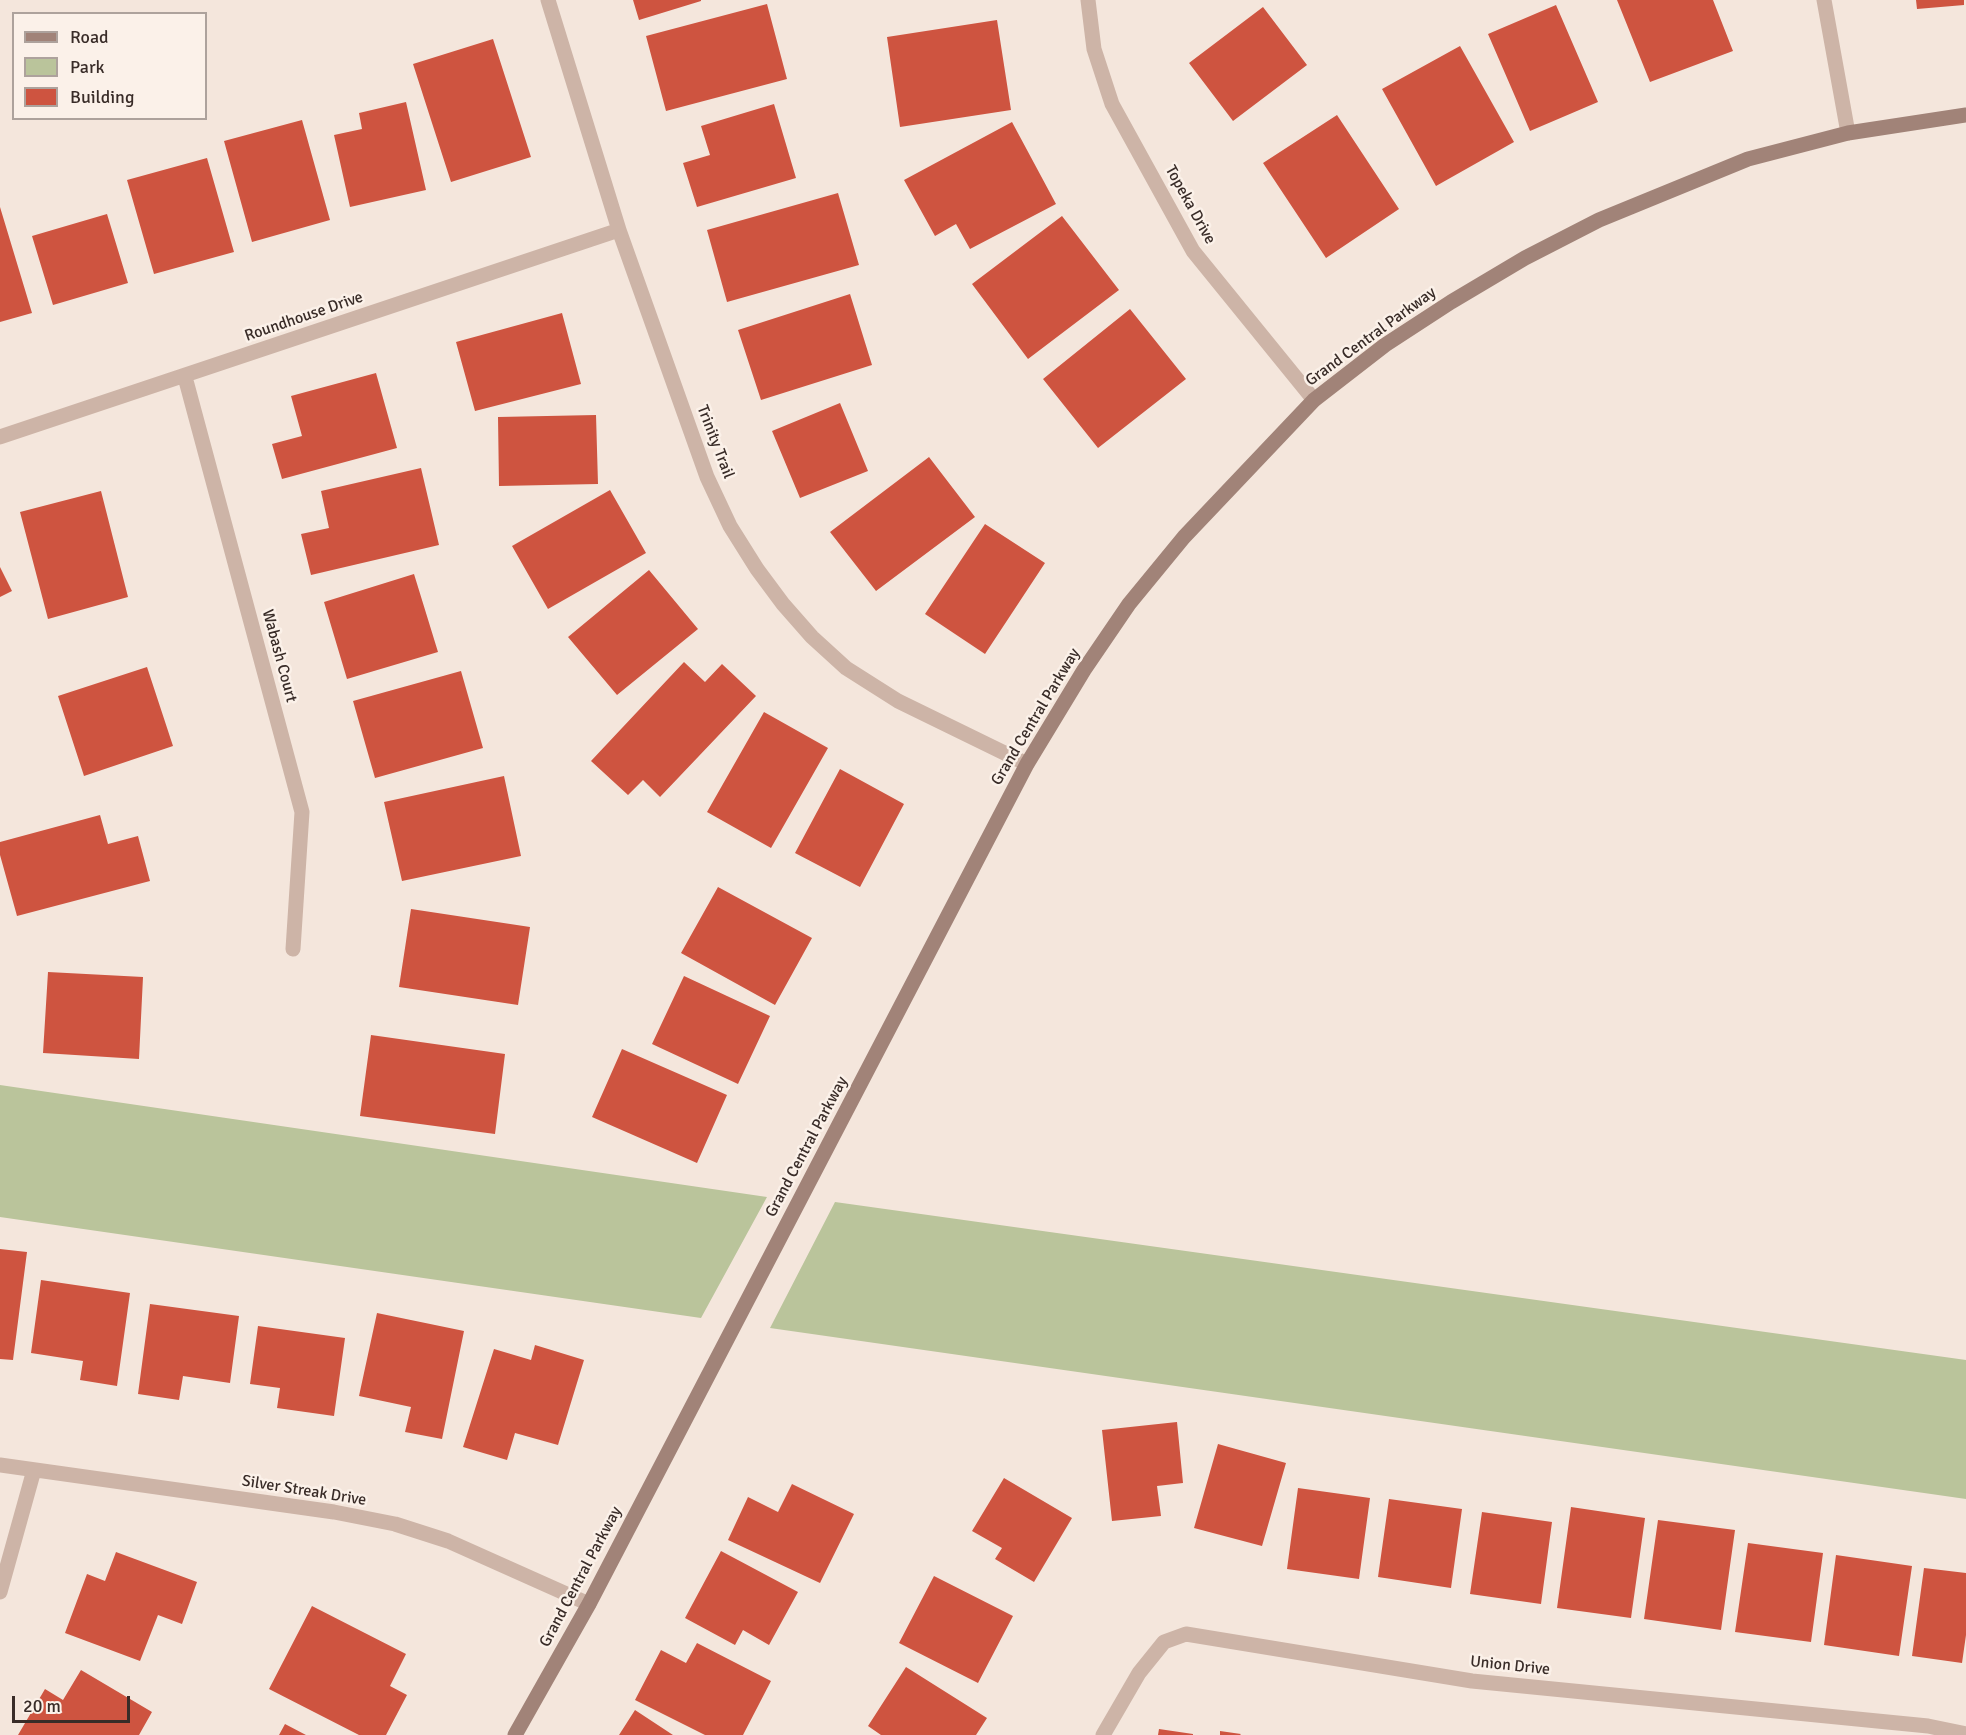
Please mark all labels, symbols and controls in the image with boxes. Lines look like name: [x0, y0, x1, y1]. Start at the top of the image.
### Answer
legend: [12, 12, 207, 120]
text: Road: [70, 26, 109, 48]
text: Park: [70, 56, 105, 78]
text: Building: [70, 86, 134, 108]
street label: Topeka Drive: [1161, 162, 1219, 248]
street label: Grand Central Parkway: [1302, 283, 1440, 391]
street label: Roundhouse Drive: [242, 288, 366, 346]
street label: Trinity Trail: [692, 402, 738, 482]
street label: Wabash Court: [257, 607, 301, 705]
street label: Grand Central Parkway: [987, 645, 1085, 789]
street label: Grand Central Parkway: [762, 1073, 852, 1221]
street label: Silver Streak Drive: [240, 1472, 368, 1510]
street label: Grand Central Parkway: [536, 1503, 626, 1651]
street label: Union Drive: [1469, 1652, 1551, 1680]
scale bar: [15, 1684, 134, 1722]
text: 20 m: [23, 1695, 61, 1717]

